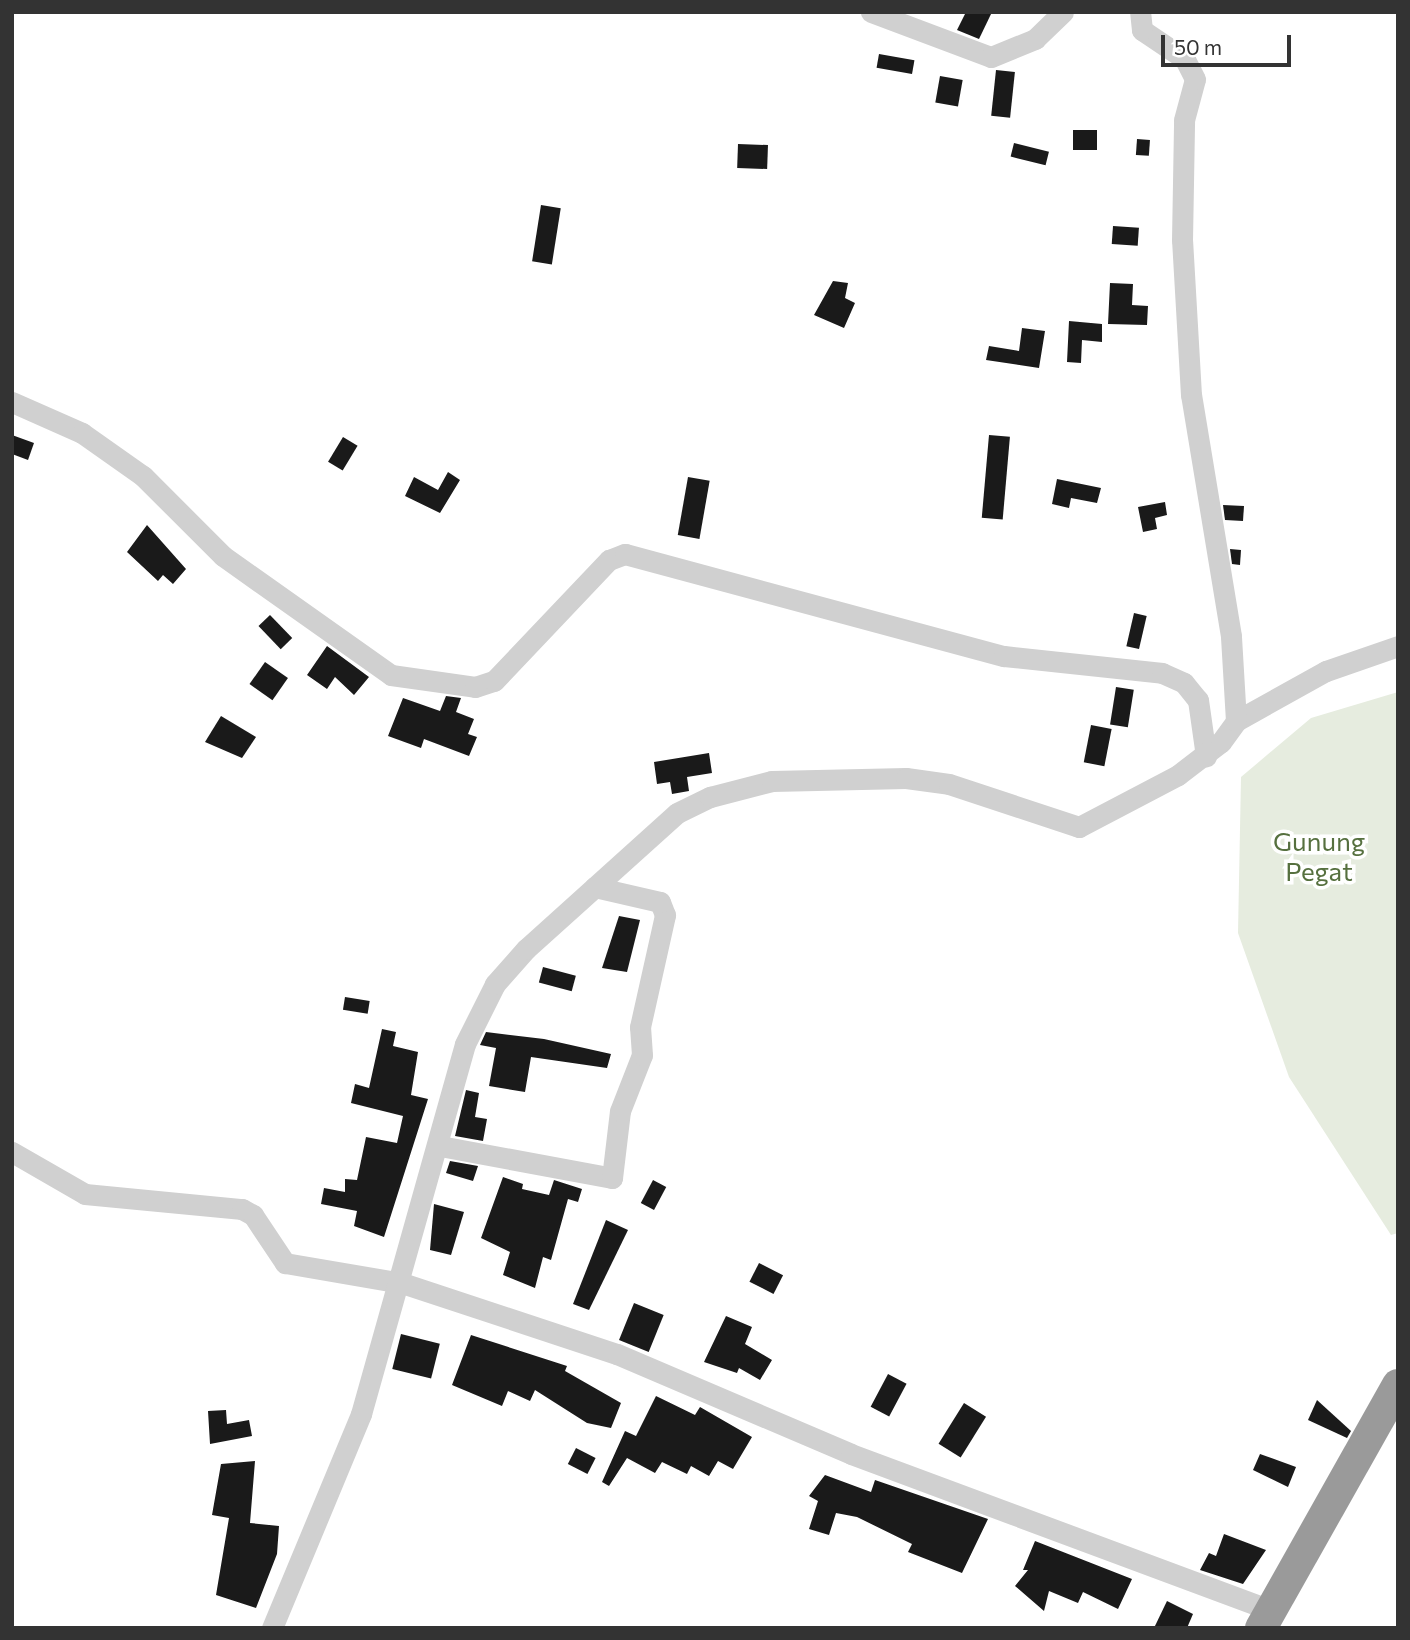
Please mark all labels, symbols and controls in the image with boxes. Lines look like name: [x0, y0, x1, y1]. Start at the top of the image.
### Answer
scale bar: [1165, 21, 1294, 65]
text: 50 m: [1174, 34, 1222, 59]
park label: Gunung Pegat: [1273, 825, 1365, 886]

